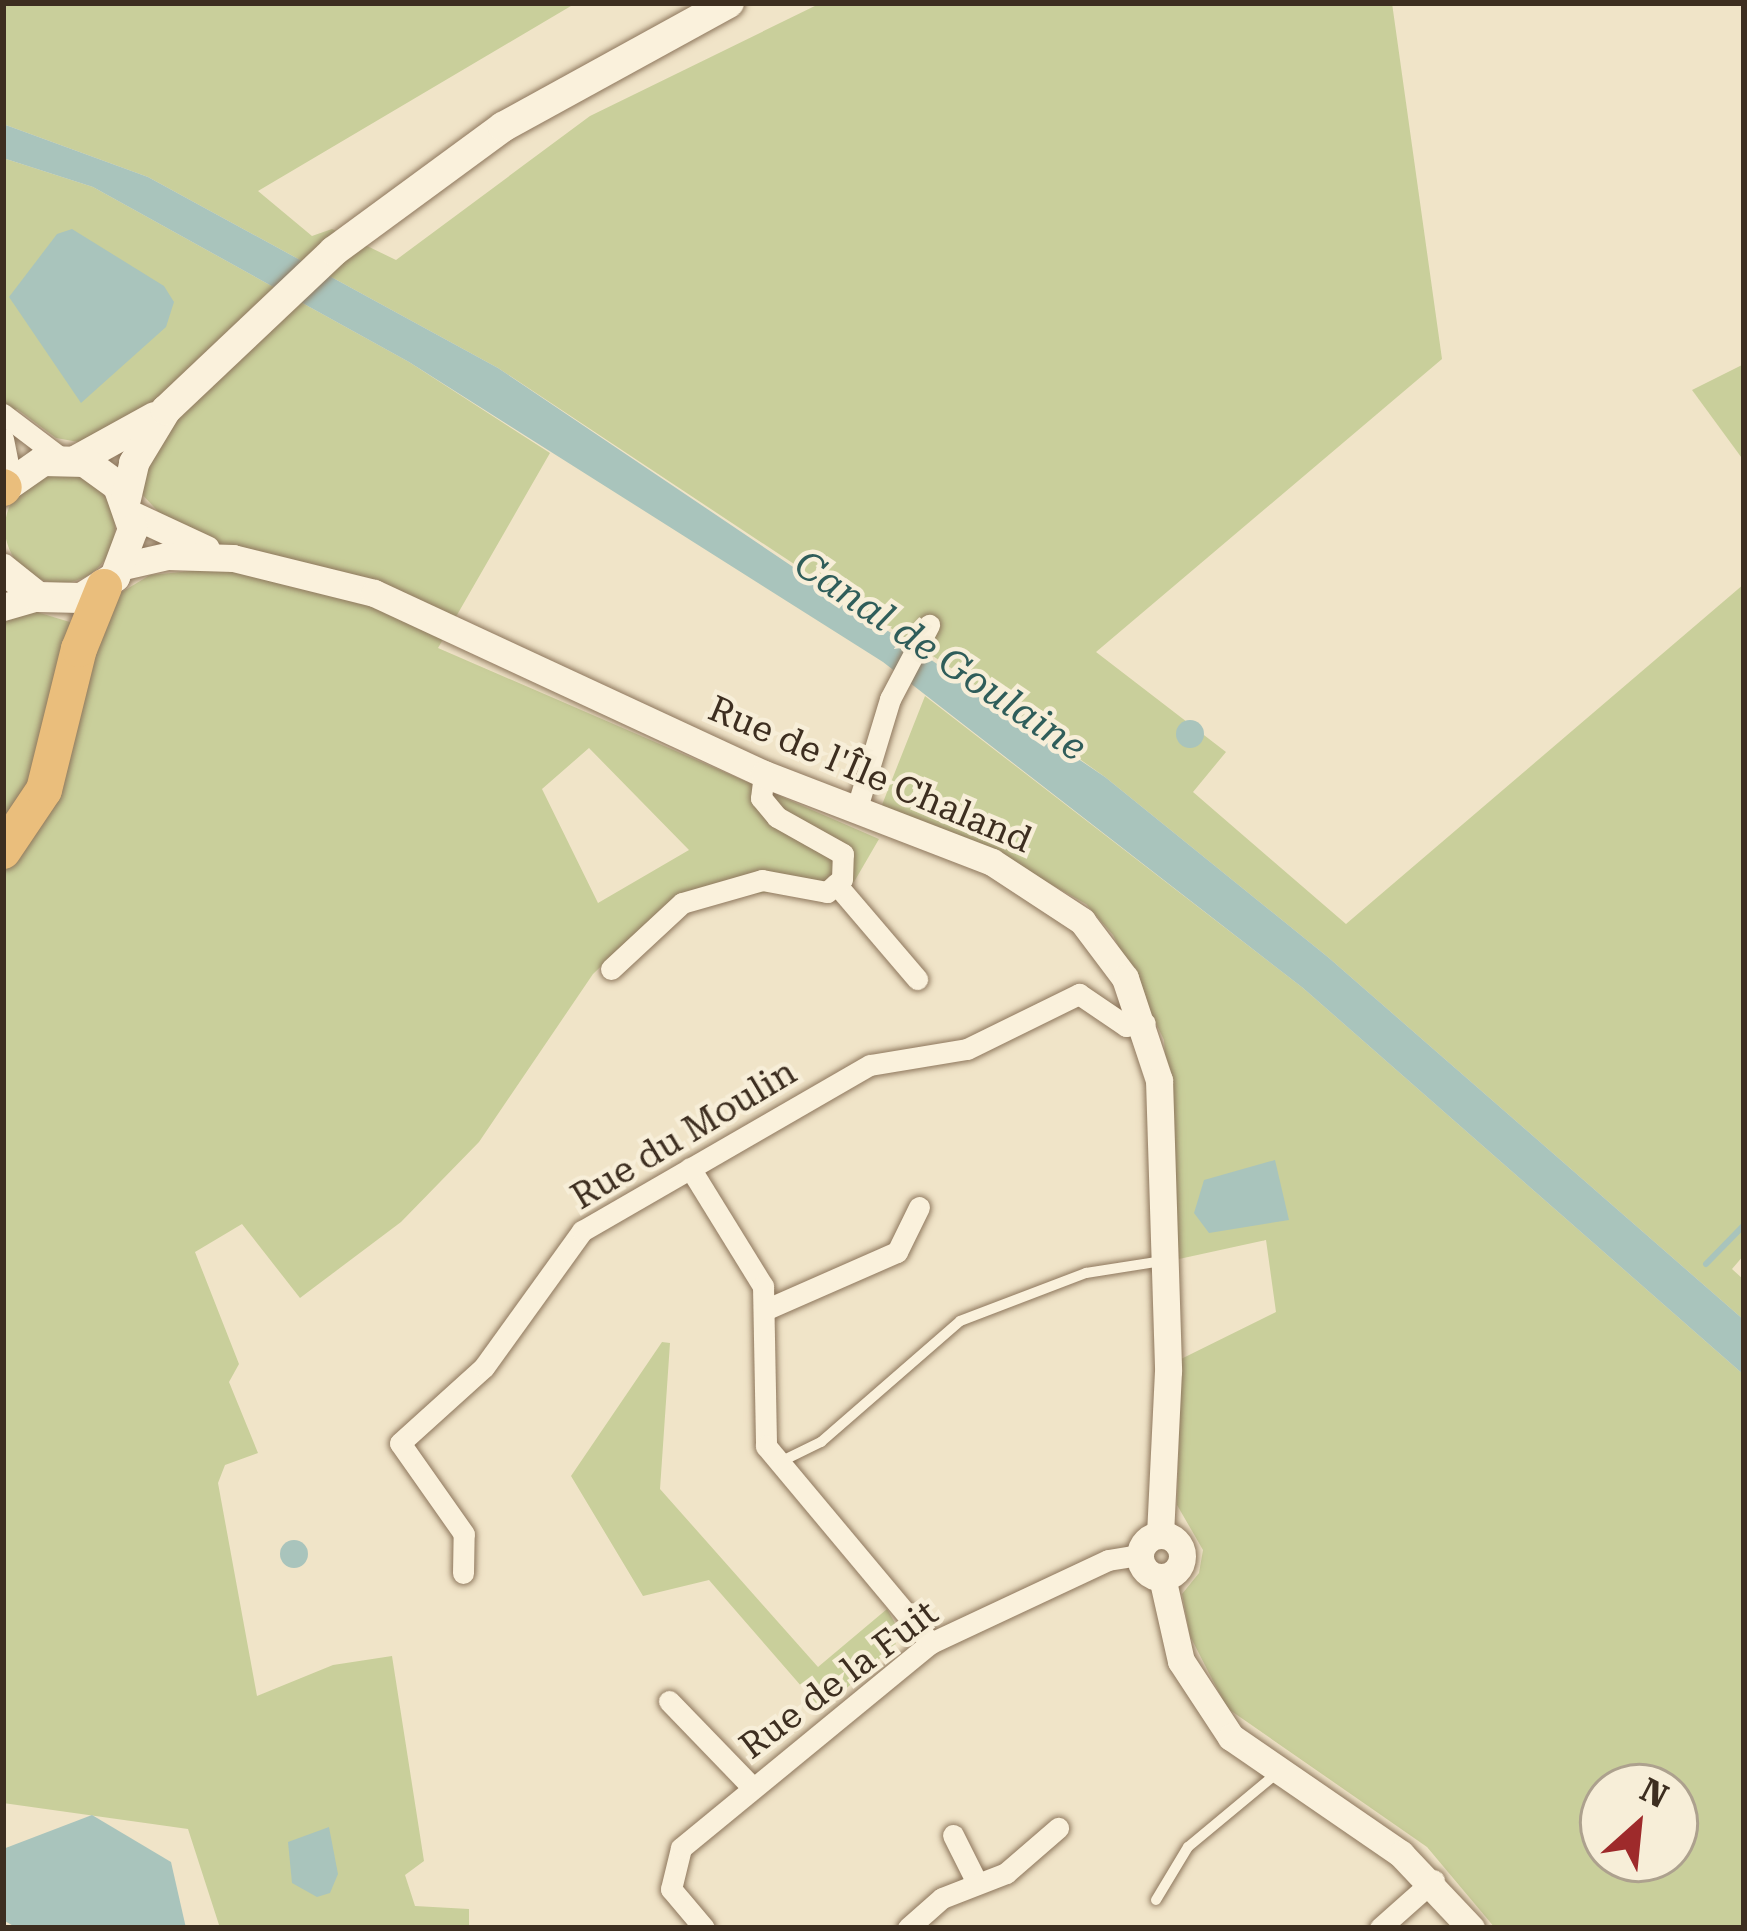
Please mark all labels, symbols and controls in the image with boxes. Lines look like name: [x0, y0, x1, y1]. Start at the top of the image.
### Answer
water label: Canal de Goulaine: [785, 541, 1095, 771]
street label: Rue de l'Île Chaland: [702, 687, 1038, 863]
street label: Rue du Moulin: [564, 1051, 804, 1219]
street label: Rue de la Fuit: [732, 1592, 946, 1768]
north arrow: [1579, 1763, 1699, 1883]
text: N: [1634, 1770, 1674, 1816]

